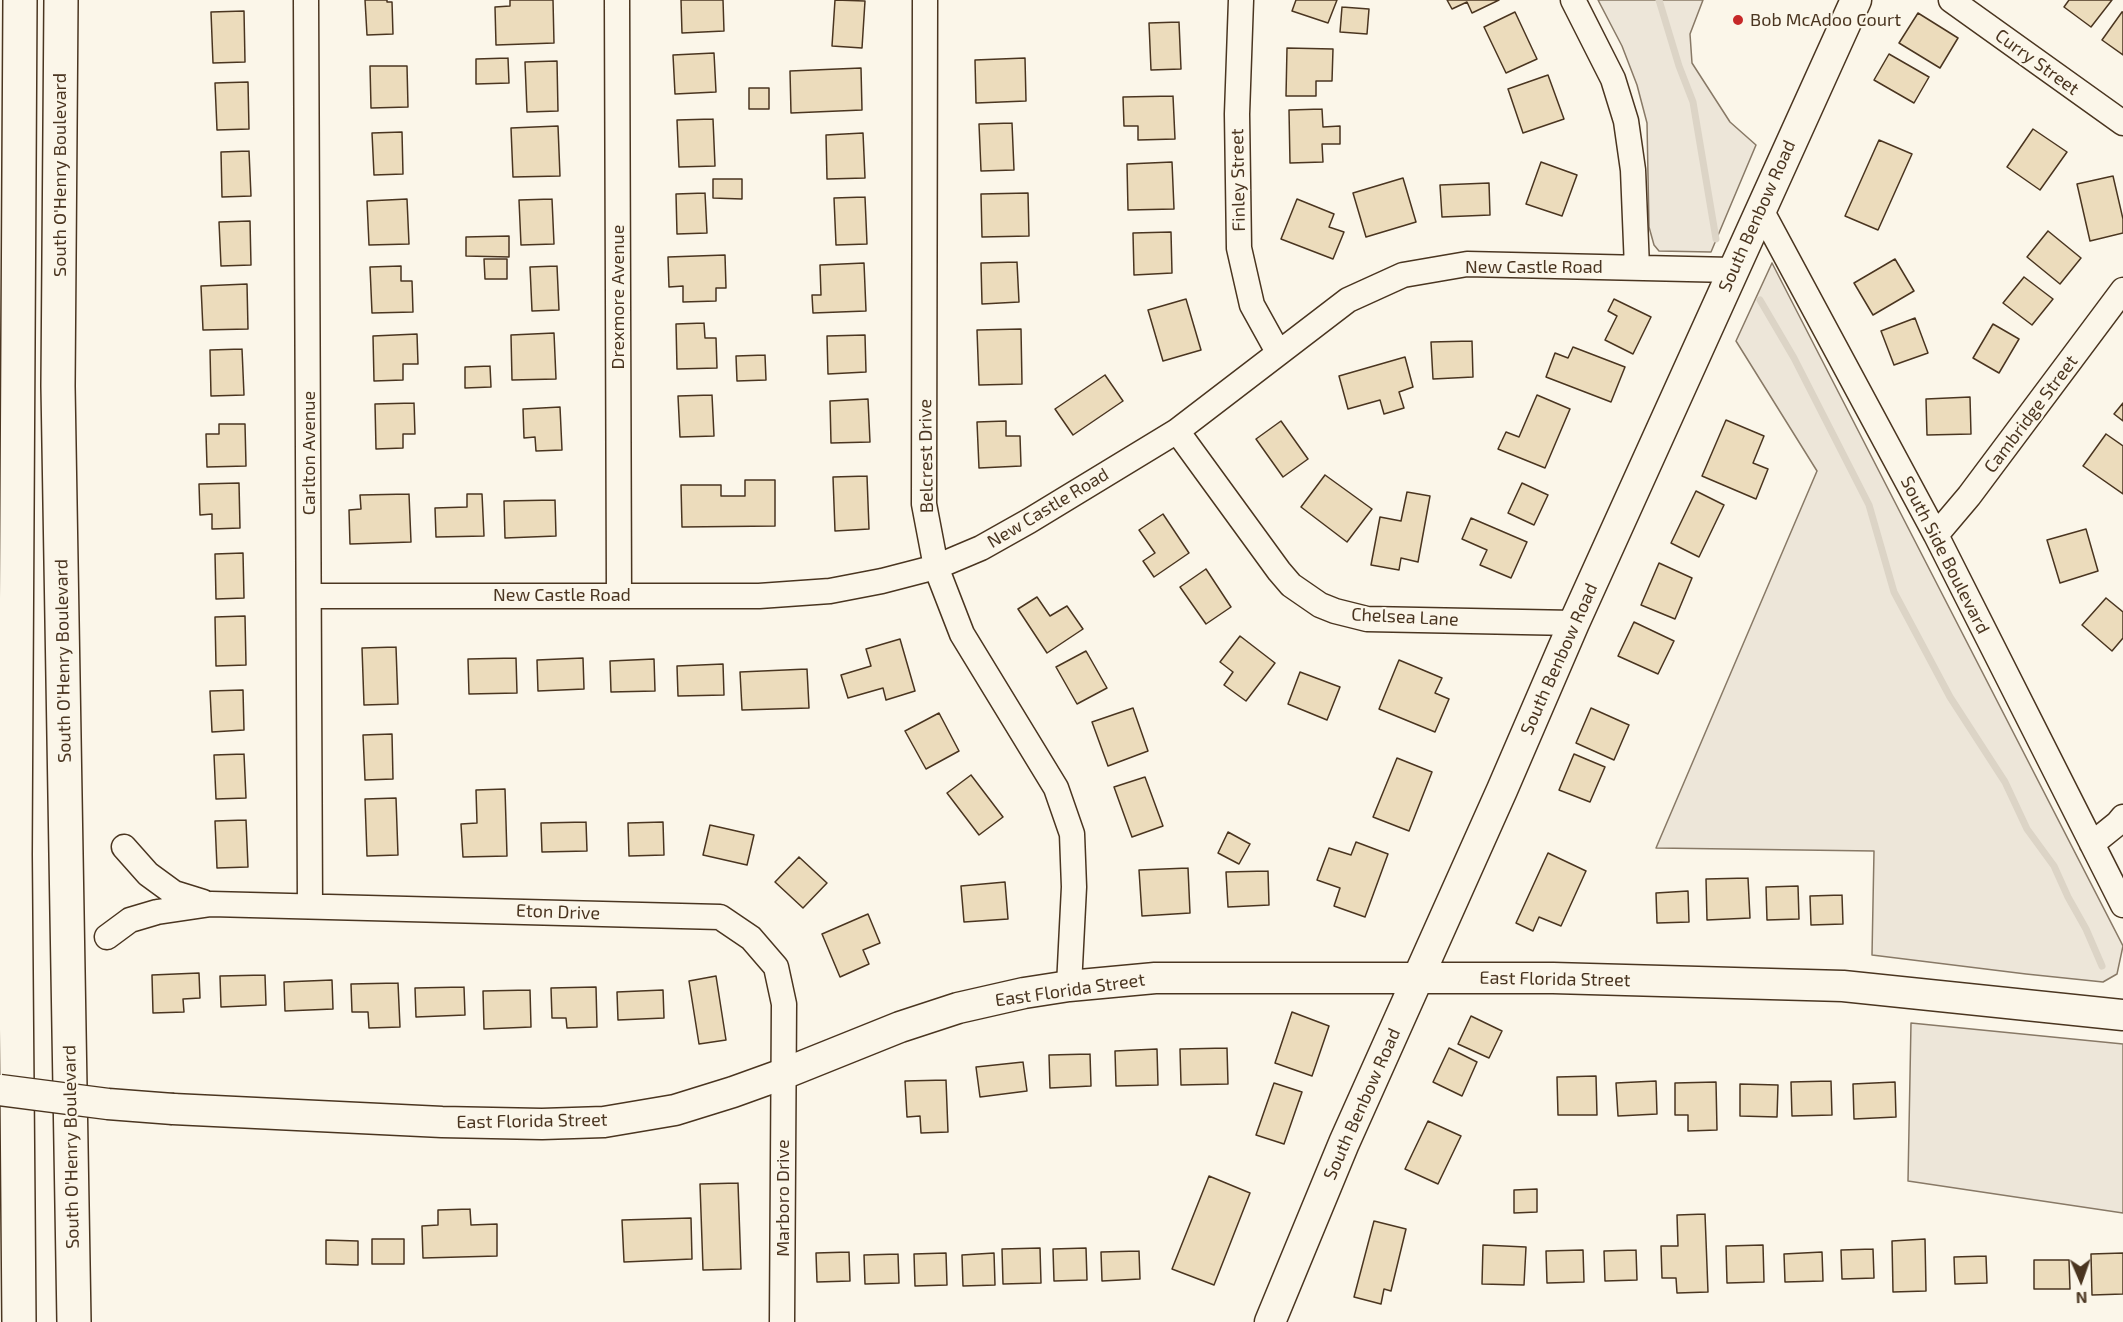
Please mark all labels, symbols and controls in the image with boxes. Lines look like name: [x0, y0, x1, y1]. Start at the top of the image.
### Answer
place label: Bob McAdoo Court: [1750, 9, 1901, 31]
marker: Bob McAdoo Court: [1731, 13, 1745, 27]
street label: Curry Street: [1991, 24, 2083, 100]
street label: South O'Henry Boulevard: [49, 73, 71, 277]
street label: Finley Street: [1226, 128, 1250, 232]
street label: South Benbow Road: [1714, 137, 1800, 295]
street label: Drexmore Avenue: [607, 224, 629, 370]
street label: New Castle Road: [1465, 256, 1603, 278]
street label: Cambridge Street: [1980, 351, 2082, 477]
street label: Carlton Avenue: [298, 391, 320, 515]
street label: Belcrest Drive: [914, 399, 938, 513]
street label: New Castle Road: [983, 463, 1113, 553]
street label: South Side Boulevard: [1896, 473, 1994, 637]
street label: South O'Henry Boulevard: [50, 559, 76, 763]
street label: South Benbow Road: [1516, 580, 1602, 738]
street label: New Castle Road: [493, 584, 631, 606]
street label: Chelsea Lane: [1351, 603, 1459, 631]
street label: Eton Drive: [515, 900, 601, 924]
street label: East Florida Street: [1479, 967, 1631, 991]
street label: East Florida Street: [994, 969, 1146, 1011]
street label: South Benbow Road: [1319, 1025, 1405, 1183]
street label: South O'Henry Boulevard: [58, 1045, 84, 1249]
street label: East Florida Street: [456, 1109, 608, 1133]
street label: Marboro Drive: [772, 1139, 794, 1257]
north arrow: [2051, 1250, 2111, 1310]
text: N: [2076, 1289, 2088, 1308]

